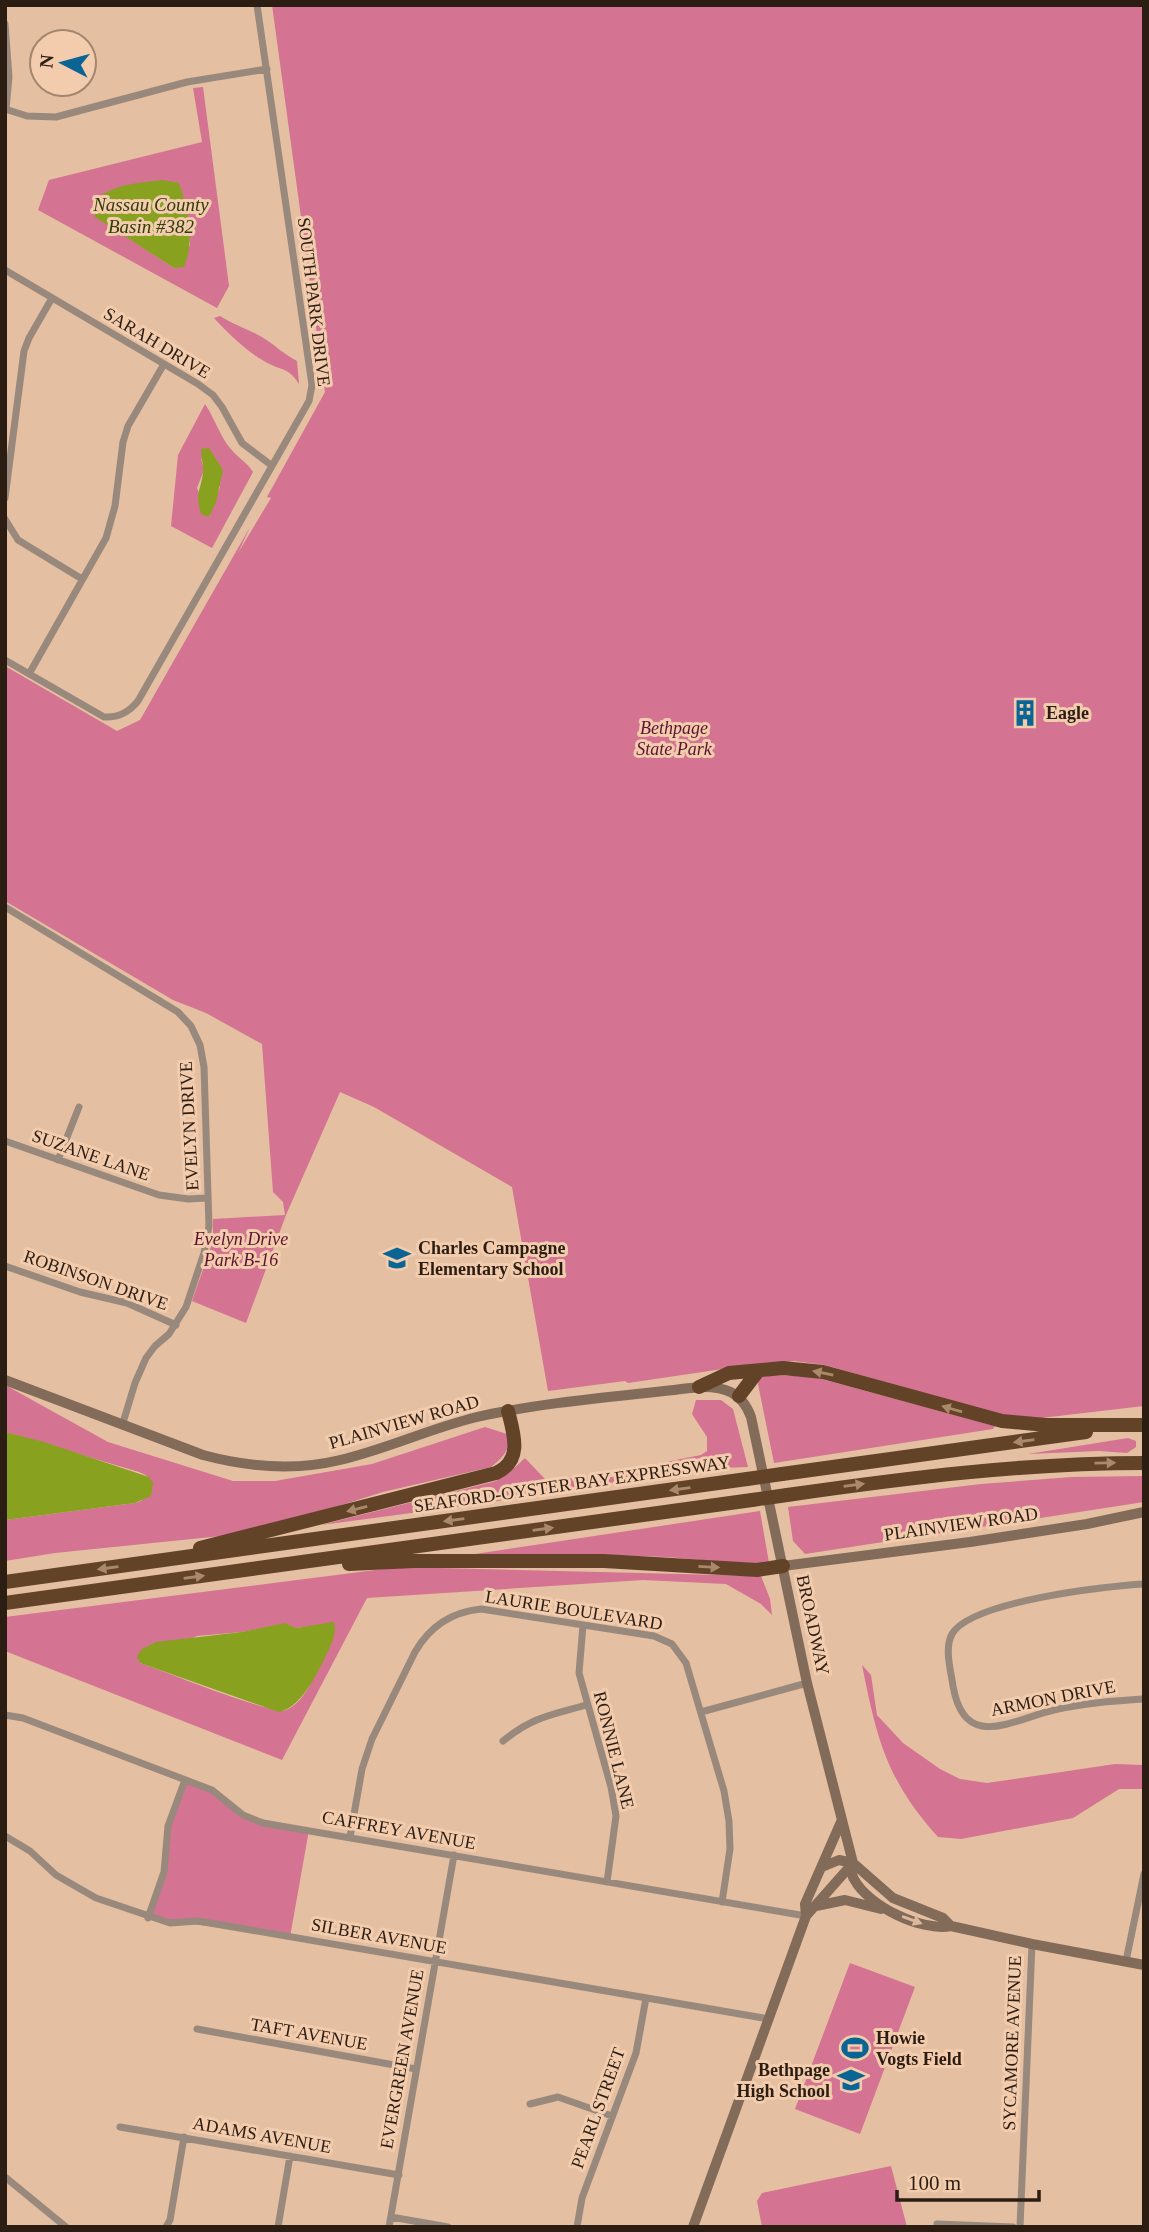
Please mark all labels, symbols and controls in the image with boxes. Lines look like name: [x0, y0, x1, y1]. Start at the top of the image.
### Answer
north arrow: [28, 28, 98, 98]
text: N: [35, 53, 58, 69]
water label: Nassau County Basin #382: [92, 194, 209, 237]
street label: SOUTH PARK DRIVE: [294, 216, 334, 388]
street label: SARAH DRIVE: [100, 303, 214, 383]
building icon: Eagle: [1010, 698, 1040, 728]
place label: Eagle: [1046, 703, 1089, 723]
park label: Bethpage State Park: [636, 718, 713, 759]
street label: EVELYN DRIVE: [176, 1061, 202, 1191]
street label: SUZANE LANE: [29, 1125, 153, 1185]
park label: Evelyn Drive Park B-16: [193, 1229, 288, 1270]
place label: Charles Campagne Elementary School: [418, 1238, 566, 1279]
school or university icon: Charles Campagne Elementary School: [382, 1243, 412, 1273]
street label: ROBINSON DRIVE: [21, 1246, 171, 1314]
one-way arrow: [812, 1367, 834, 1378]
street label: PLAINVIEW ROAD: [327, 1391, 481, 1453]
one-way arrow: [941, 1403, 962, 1413]
one-way arrow: [1013, 1435, 1035, 1446]
street label: SEAFORD-OYSTER BAY EXPRESSWAY: [413, 1452, 731, 1516]
one-way arrow: [1094, 1457, 1116, 1469]
one-way arrow: [844, 1479, 866, 1490]
one-way arrow: [669, 1483, 691, 1494]
street label: PLAINVIEW ROAD: [883, 1503, 1039, 1545]
one-way arrow: [346, 1504, 368, 1515]
one-way arrow: [443, 1515, 465, 1526]
one-way arrow: [532, 1523, 554, 1534]
one-way arrow: [698, 1562, 720, 1573]
one-way arrow: [97, 1563, 119, 1574]
one-way arrow: [183, 1572, 205, 1583]
street label: BROADWAY: [793, 1573, 833, 1677]
street label: LAURIE BOULEVARD: [484, 1586, 664, 1634]
street label: ARMON DRIVE: [989, 1676, 1117, 1720]
street label: RONNIE LANE: [590, 1689, 638, 1811]
street label: CAFFREY AVENUE: [321, 1807, 477, 1853]
street label: SILBER AVENUE: [310, 1914, 448, 1958]
one-way arrow: [901, 1915, 922, 1926]
street label: SYCAMORE AVENUE: [999, 1955, 1025, 2131]
street label: EVERGREEN AVENUE: [376, 1968, 428, 2150]
street label: TAFT AVENUE: [249, 2014, 369, 2054]
place label: Howie Vogts Field: [876, 2028, 962, 2069]
sports icon: Howie Vogts Field: [840, 2033, 870, 2063]
street label: PEARL STREET: [567, 2045, 629, 2171]
place label: Bethpage High School: [736, 2060, 830, 2101]
school or university icon: Bethpage High School: [836, 2065, 866, 2095]
street label: ADAMS AVENUE: [191, 2113, 333, 2157]
scale bar: [897, 2158, 1039, 2202]
text: 100 m: [908, 2171, 961, 2195]

